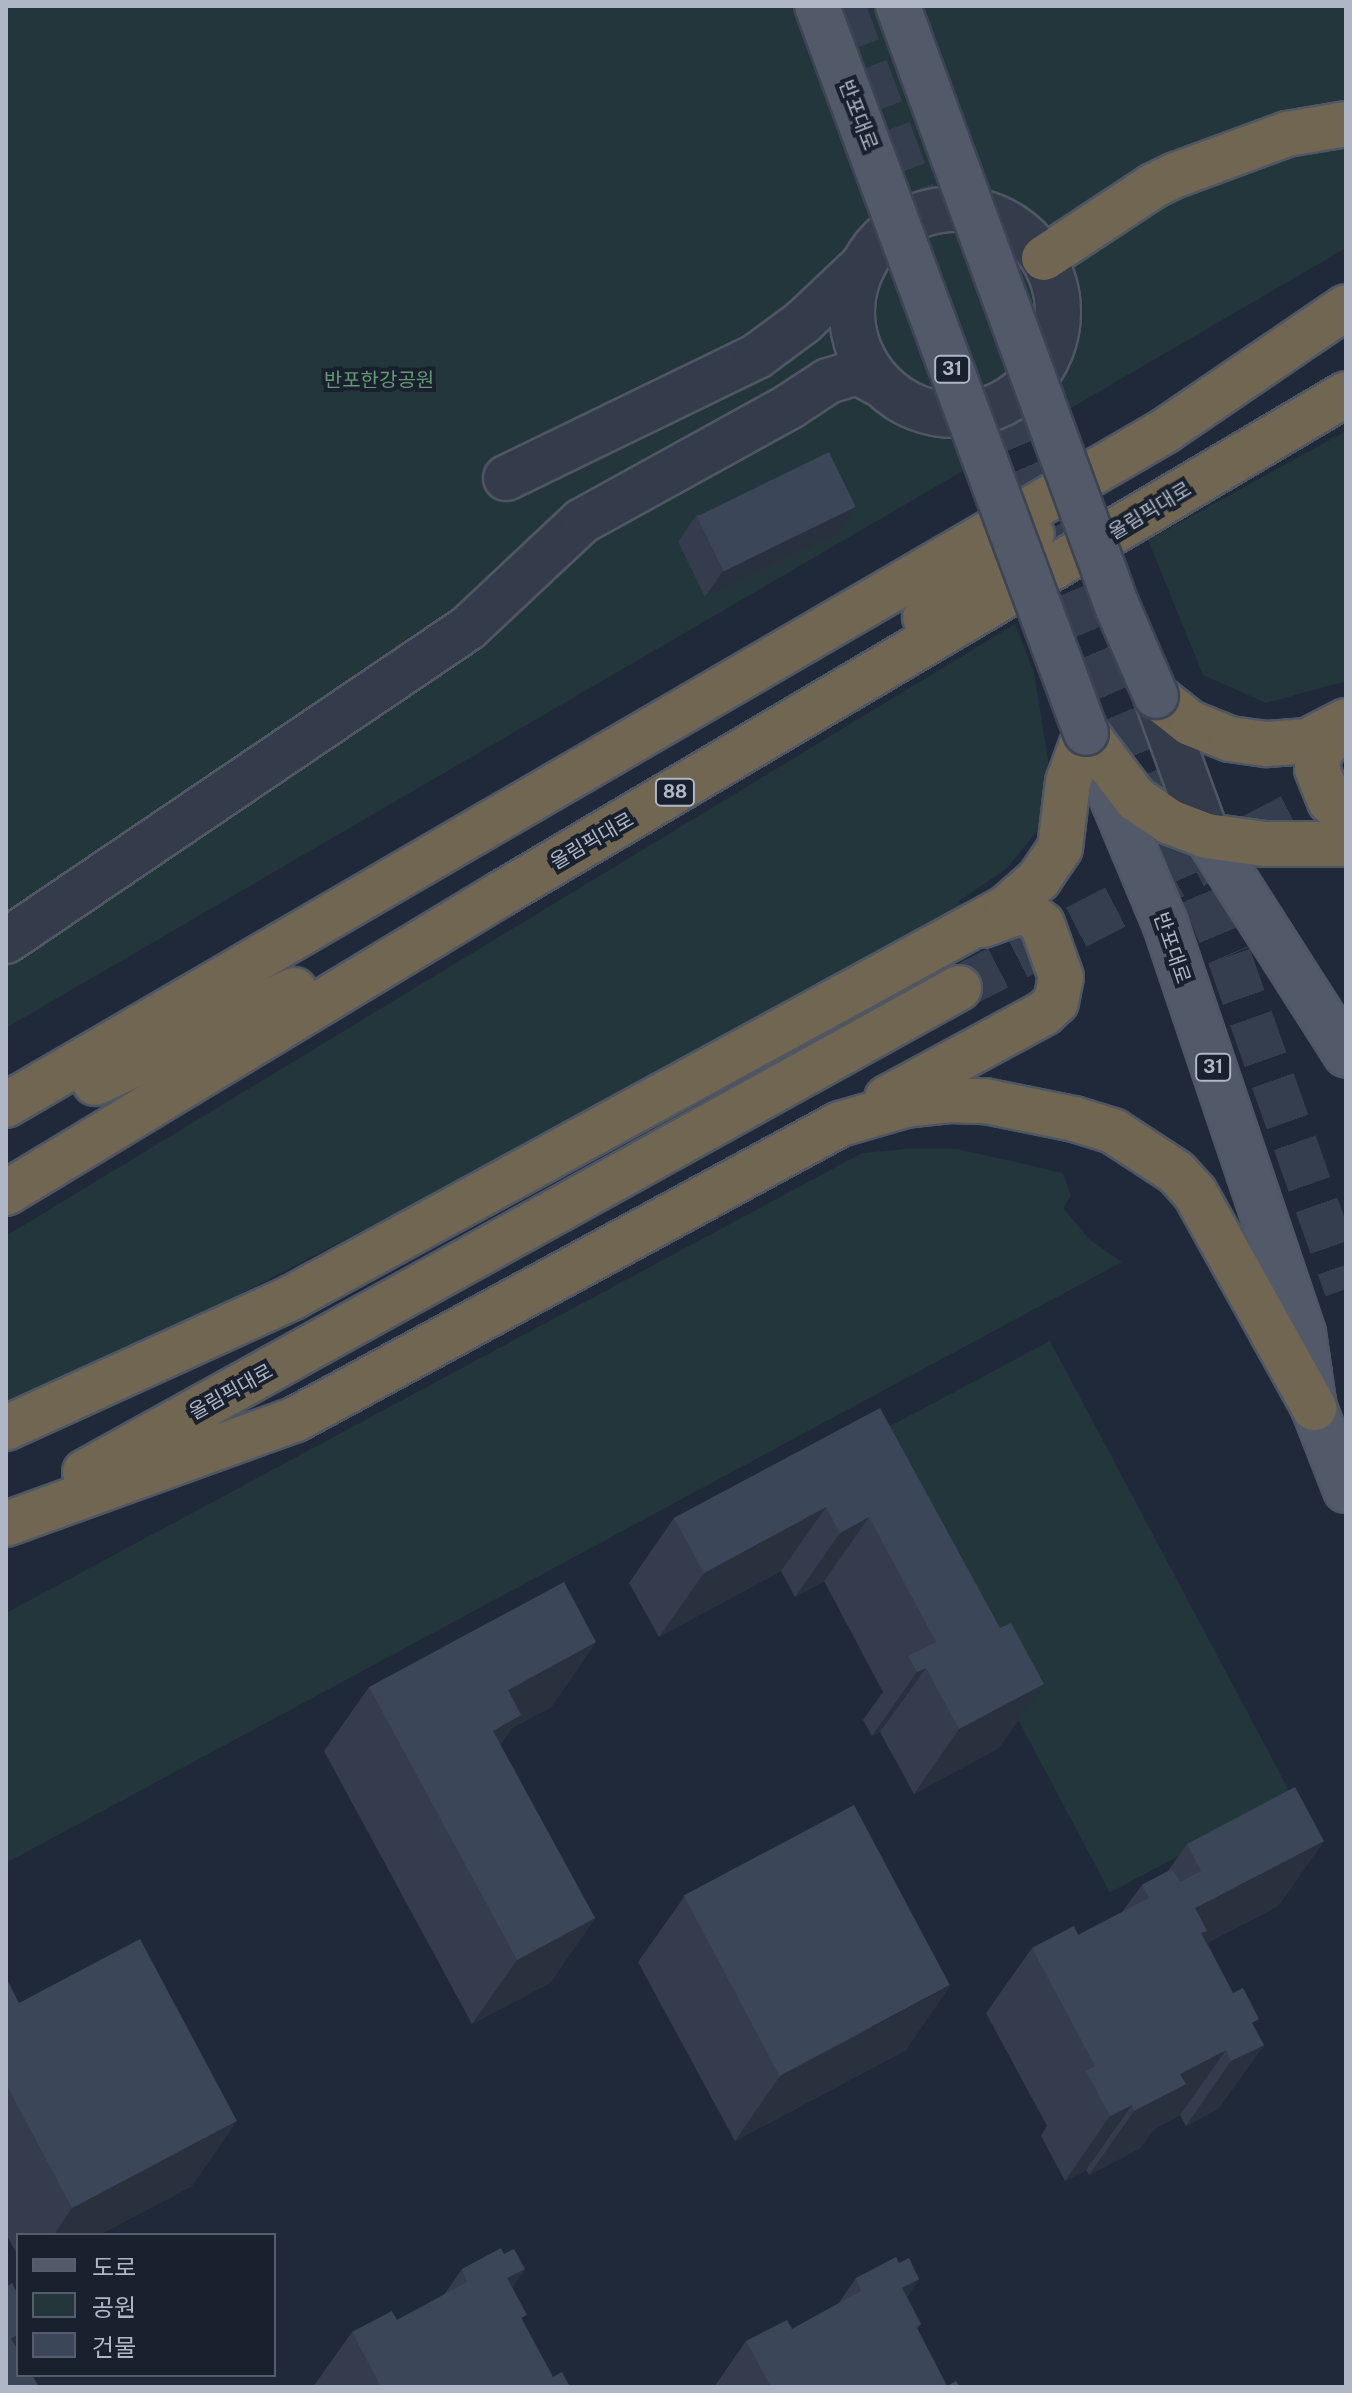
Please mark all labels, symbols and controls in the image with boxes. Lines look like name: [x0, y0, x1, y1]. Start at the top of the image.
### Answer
street label: 반포대로: [834, 76, 882, 154]
road number: 31: [934, 355, 970, 383]
park label: 반포한강공원: [324, 368, 434, 392]
street label: 올림픽대로: [1104, 477, 1196, 545]
road number: 88: [653, 778, 697, 806]
street label: 올림픽대로: [546, 808, 638, 874]
street label: 반포대로: [1149, 909, 1195, 987]
road number: 31: [1195, 1053, 1231, 1081]
street label: 올림픽대로: [185, 1359, 277, 1425]
legend: [16, 2233, 276, 2377]
text: 도로: [92, 2253, 136, 2281]
text: 공원: [92, 2293, 136, 2321]
text: 건물: [92, 2333, 136, 2361]

